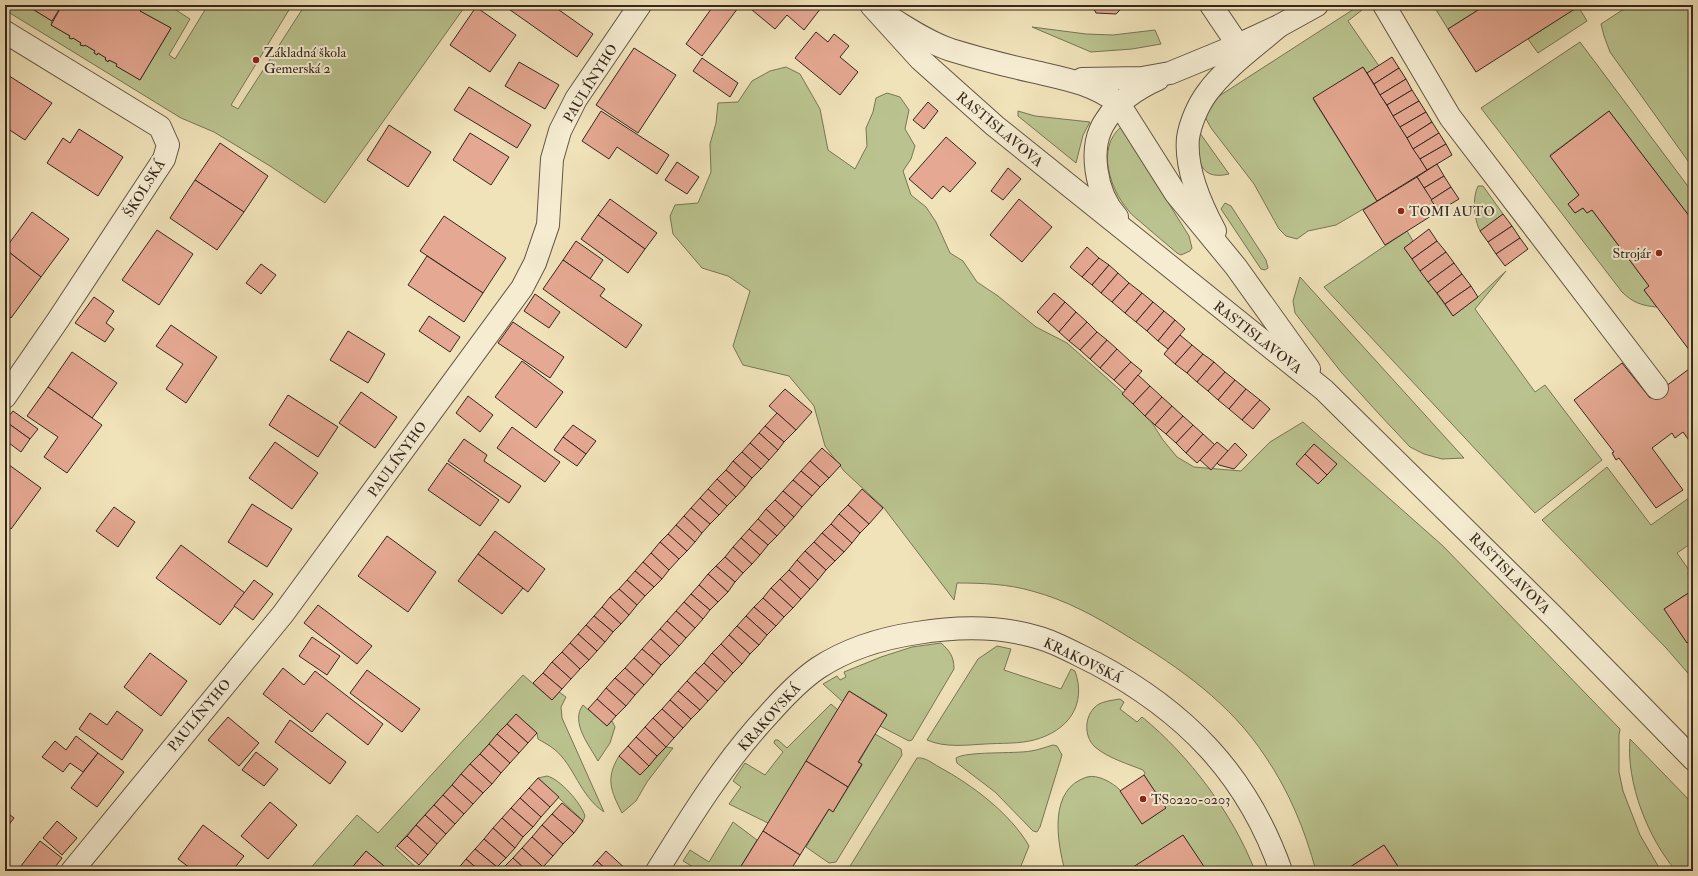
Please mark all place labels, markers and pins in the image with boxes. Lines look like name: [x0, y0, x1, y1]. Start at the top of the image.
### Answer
place label: Základná škola Gemerská 2: [264, 44, 347, 77]
marker: Základná škola Gemerská 2: [251, 55, 261, 65]
place label: TOMI AUTO: [1409, 203, 1495, 220]
marker: TOMI AUTO: [1396, 206, 1406, 216]
place label: Strojár: [1613, 245, 1652, 262]
marker: Strojár: [1654, 248, 1664, 258]
place label: TS0220-0203: [1151, 791, 1230, 808]
marker: TS0220-0203: [1138, 794, 1148, 804]

